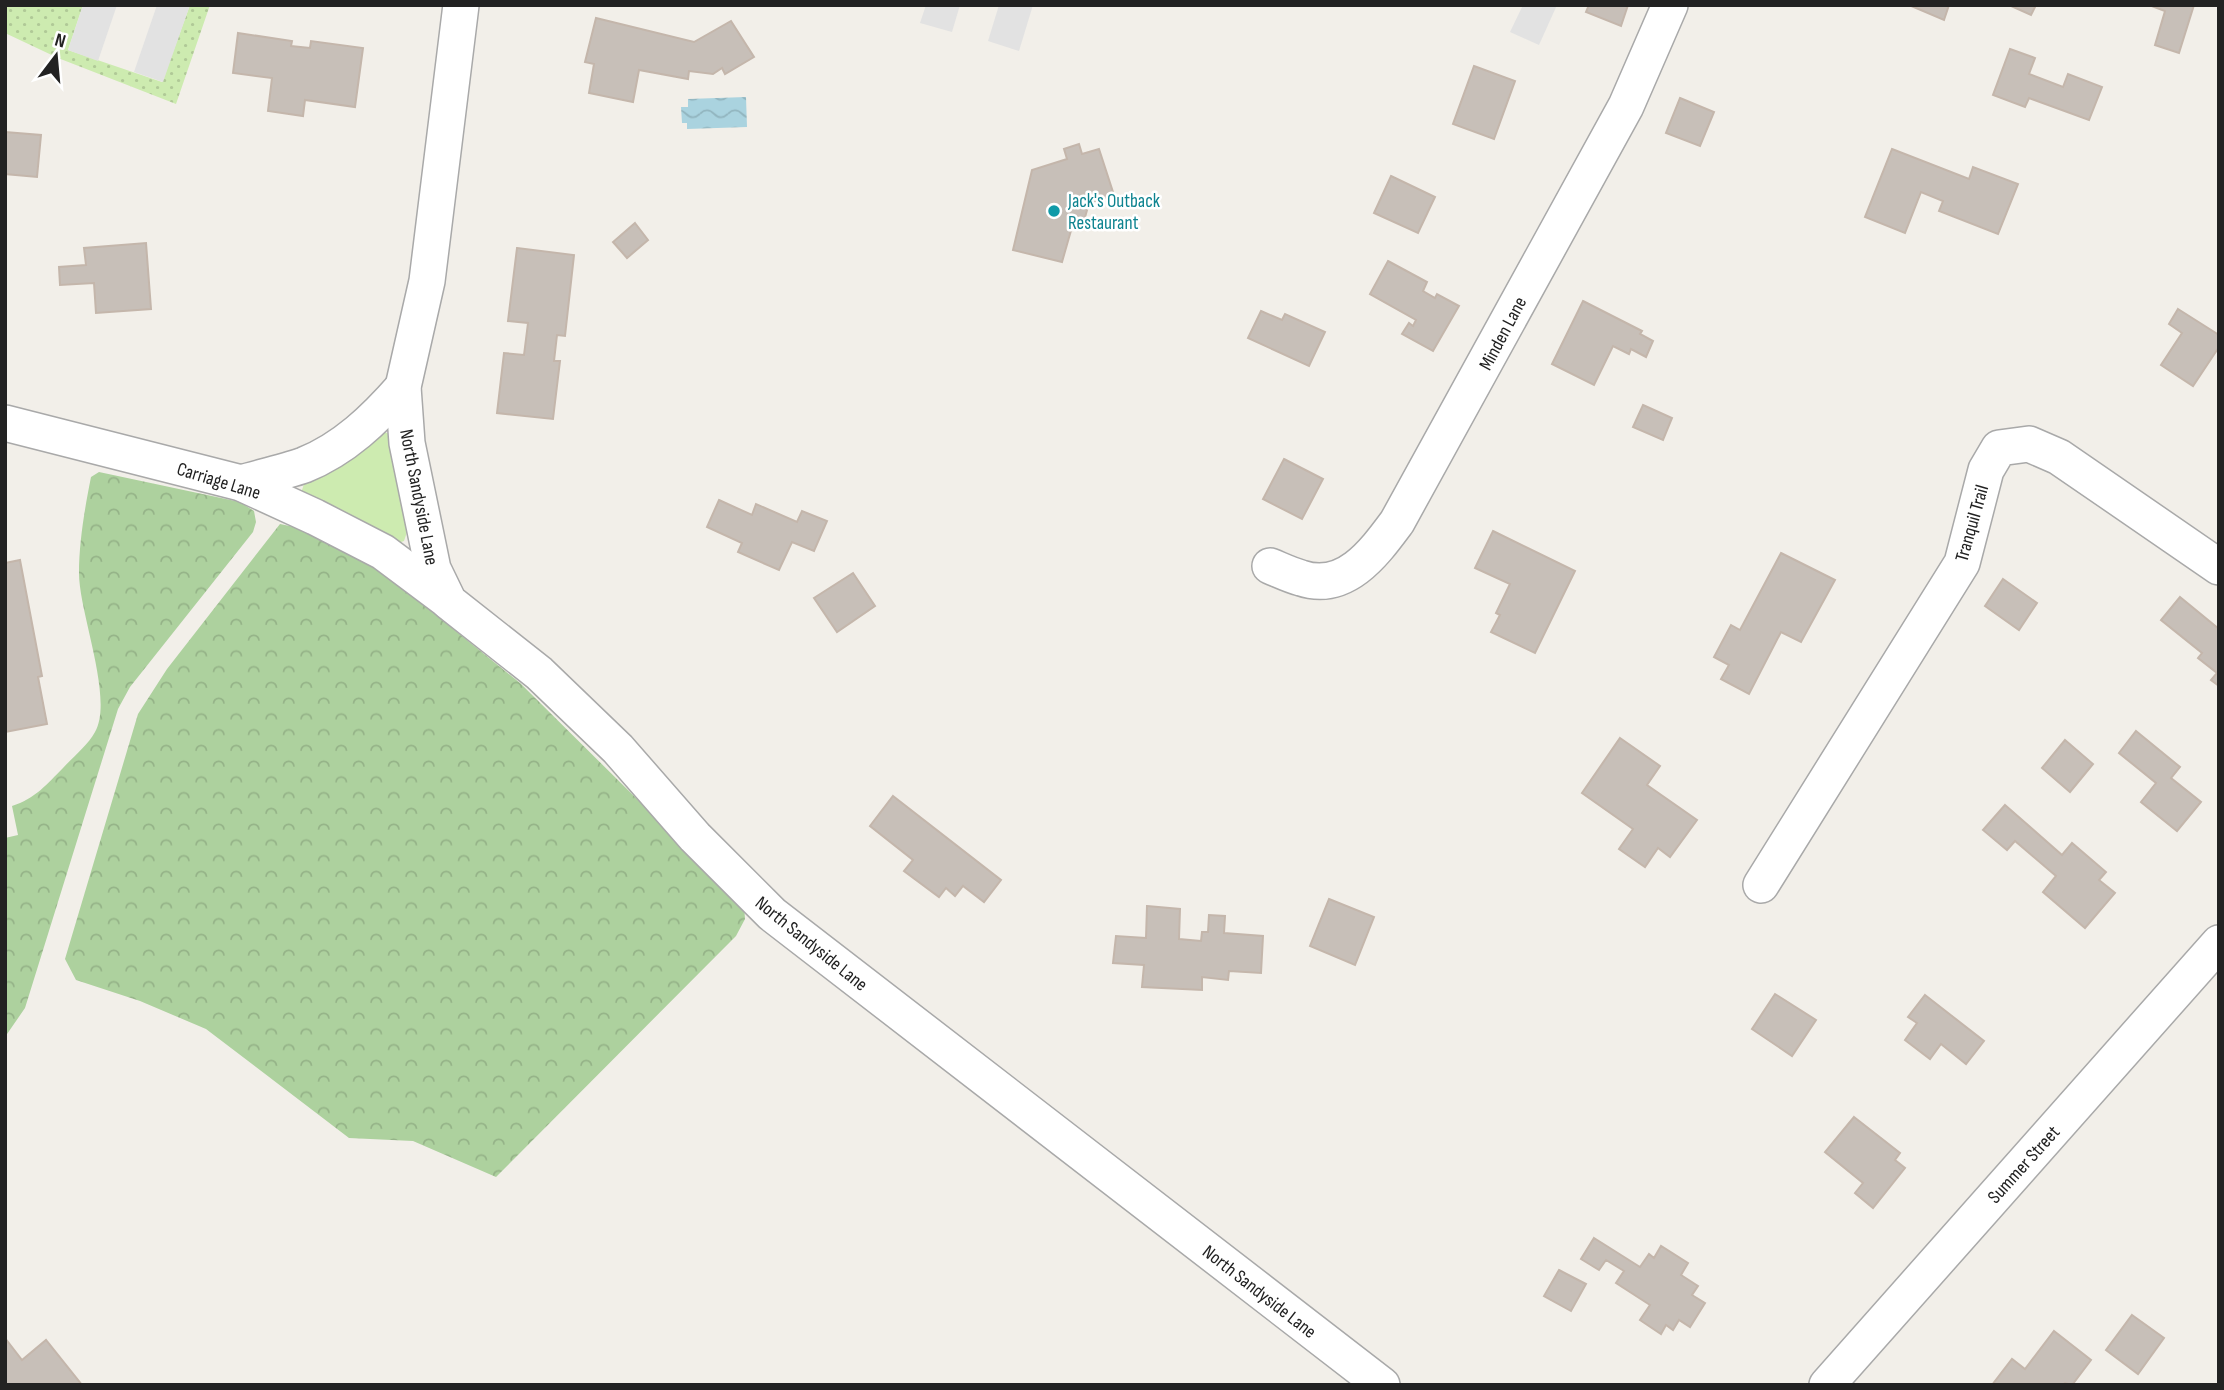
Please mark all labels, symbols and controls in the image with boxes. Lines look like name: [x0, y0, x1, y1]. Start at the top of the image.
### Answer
north arrow: [21, 21, 91, 91]
text: N: [52, 29, 68, 54]
place label: Jack's Outback Restaurant: [1067, 190, 1161, 235]
marker: Jack's Outback Restaurant: [1046, 203, 1062, 219]
street label: Minden Lane: [1474, 293, 1532, 374]
street label: North Sandyside Lane: [394, 427, 443, 567]
street label: Carriage Lane: [174, 458, 263, 505]
street label: Tranquil Trail: [1951, 482, 1994, 564]
street label: North Sandyside Lane: [750, 892, 872, 997]
street label: Summer Street: [1983, 1121, 2065, 1209]
street label: North Sandyside Lane: [1198, 1241, 1321, 1344]

